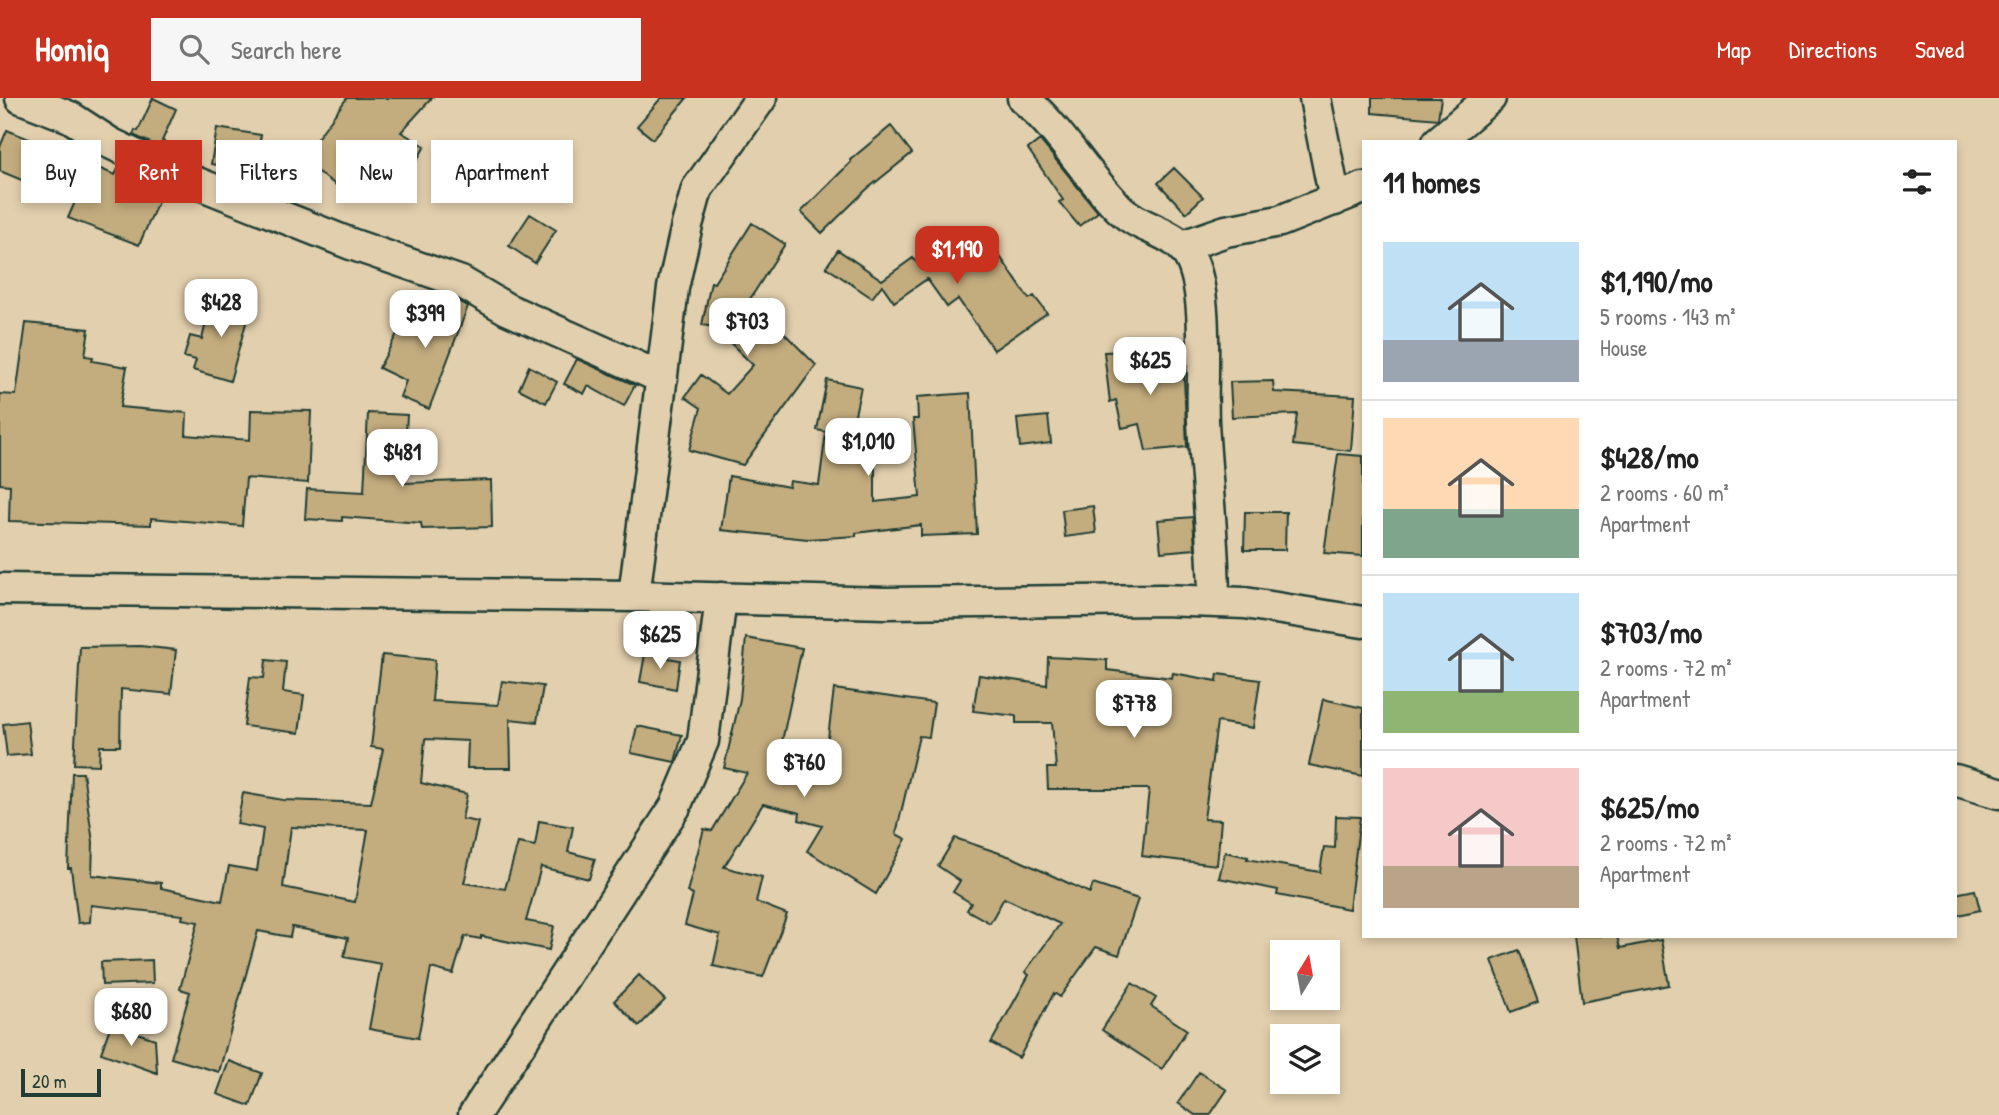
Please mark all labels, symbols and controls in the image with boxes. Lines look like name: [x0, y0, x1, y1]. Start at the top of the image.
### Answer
search box: [151, 18, 641, 81]
text: Homiq: [35, 27, 109, 71]
icon: search: [175, 30, 213, 68]
text: Search here: [231, 32, 342, 67]
text: Map: [1717, 33, 1751, 65]
text: Directions: [1789, 33, 1877, 65]
text: Saved: [1915, 33, 1964, 65]
chip: Buy: [21, 140, 101, 203]
chip: Rent: [115, 140, 202, 203]
chip: Filters: [216, 140, 322, 203]
chip: New: [336, 140, 417, 203]
chip: Apartment: [431, 140, 573, 203]
text: 11 homes: [1383, 162, 1480, 202]
icon: filters: [1898, 163, 1936, 201]
pin: $1,190: [900, 226, 1014, 286]
text: $1,190: [931, 233, 983, 264]
text: $1,190/mo: [1600, 261, 1713, 301]
icon: home: [1439, 270, 1523, 354]
pin: $428: [180, 280, 262, 339]
text: $428: [200, 286, 242, 317]
pin: $399: [384, 290, 466, 350]
text: $399: [406, 297, 444, 328]
pin: $703: [706, 299, 788, 358]
text: 5 rooms · 143 m²: [1600, 301, 1736, 332]
text: $703: [725, 305, 769, 336]
text: House: [1600, 332, 1647, 363]
pin: $625: [1109, 338, 1191, 397]
text: $625: [1129, 344, 1171, 375]
pin: $1,010: [811, 418, 925, 478]
text: $1,010: [841, 425, 895, 456]
pin: $481: [361, 430, 443, 489]
text: $481: [383, 436, 421, 467]
text: $428/mo: [1600, 437, 1699, 477]
icon: home: [1439, 446, 1523, 530]
text: 2 rooms · 60 m²: [1600, 477, 1729, 508]
text: Apartment: [1600, 508, 1690, 539]
pin: $625: [619, 612, 701, 671]
text: $703/mo: [1600, 612, 1702, 652]
text: $625: [639, 618, 681, 649]
icon: home: [1439, 621, 1523, 705]
text: 2 rooms · 72 m²: [1600, 652, 1732, 683]
pin: $778: [1093, 680, 1175, 740]
text: Apartment: [1600, 683, 1690, 714]
text: $778: [1112, 687, 1156, 718]
pin: $760: [763, 740, 845, 799]
text: $760: [783, 746, 825, 777]
text: $625/mo: [1600, 787, 1699, 827]
icon: home: [1439, 796, 1523, 880]
text: 2 rooms · 72 m²: [1600, 827, 1732, 858]
text: Apartment: [1600, 858, 1690, 889]
north arrow: [1270, 940, 1340, 1010]
map controls: [1270, 940, 1340, 1094]
pin: $680: [90, 988, 172, 1048]
text: $680: [110, 995, 152, 1026]
button: layers: [1270, 1024, 1340, 1094]
scale bar: [21, 1066, 102, 1098]
text: 20 m: [32, 1068, 67, 1094]

